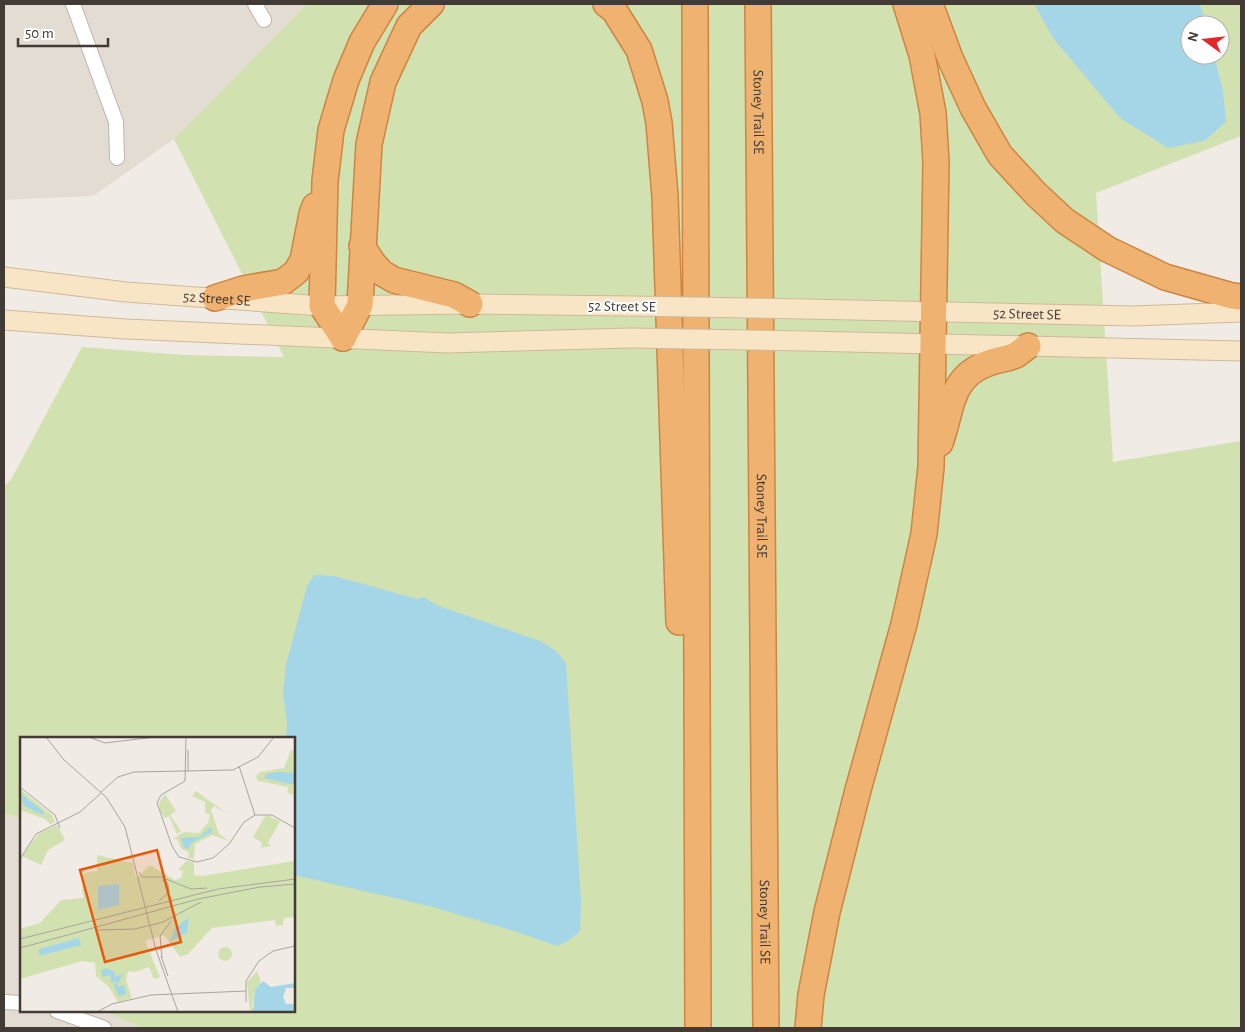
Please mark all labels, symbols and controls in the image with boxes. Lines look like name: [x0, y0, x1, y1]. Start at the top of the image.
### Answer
scale bar: [18, 15, 108, 47]
north arrow: [1180, 15, 1230, 65]
text: 50 m: [25, 26, 54, 41]
text: N: [1185, 30, 1201, 43]
street label: Stoney Trail SE: [751, 70, 766, 154]
street label: 52 Street SE: [182, 289, 251, 309]
street label: 52 Street SE: [588, 298, 656, 315]
street label: 52 Street SE: [993, 306, 1061, 322]
street label: Stoney Trail SE: [754, 474, 769, 558]
inset map: [20, 737, 295, 1012]
street label: Stoney Trail SE: [757, 880, 773, 964]

